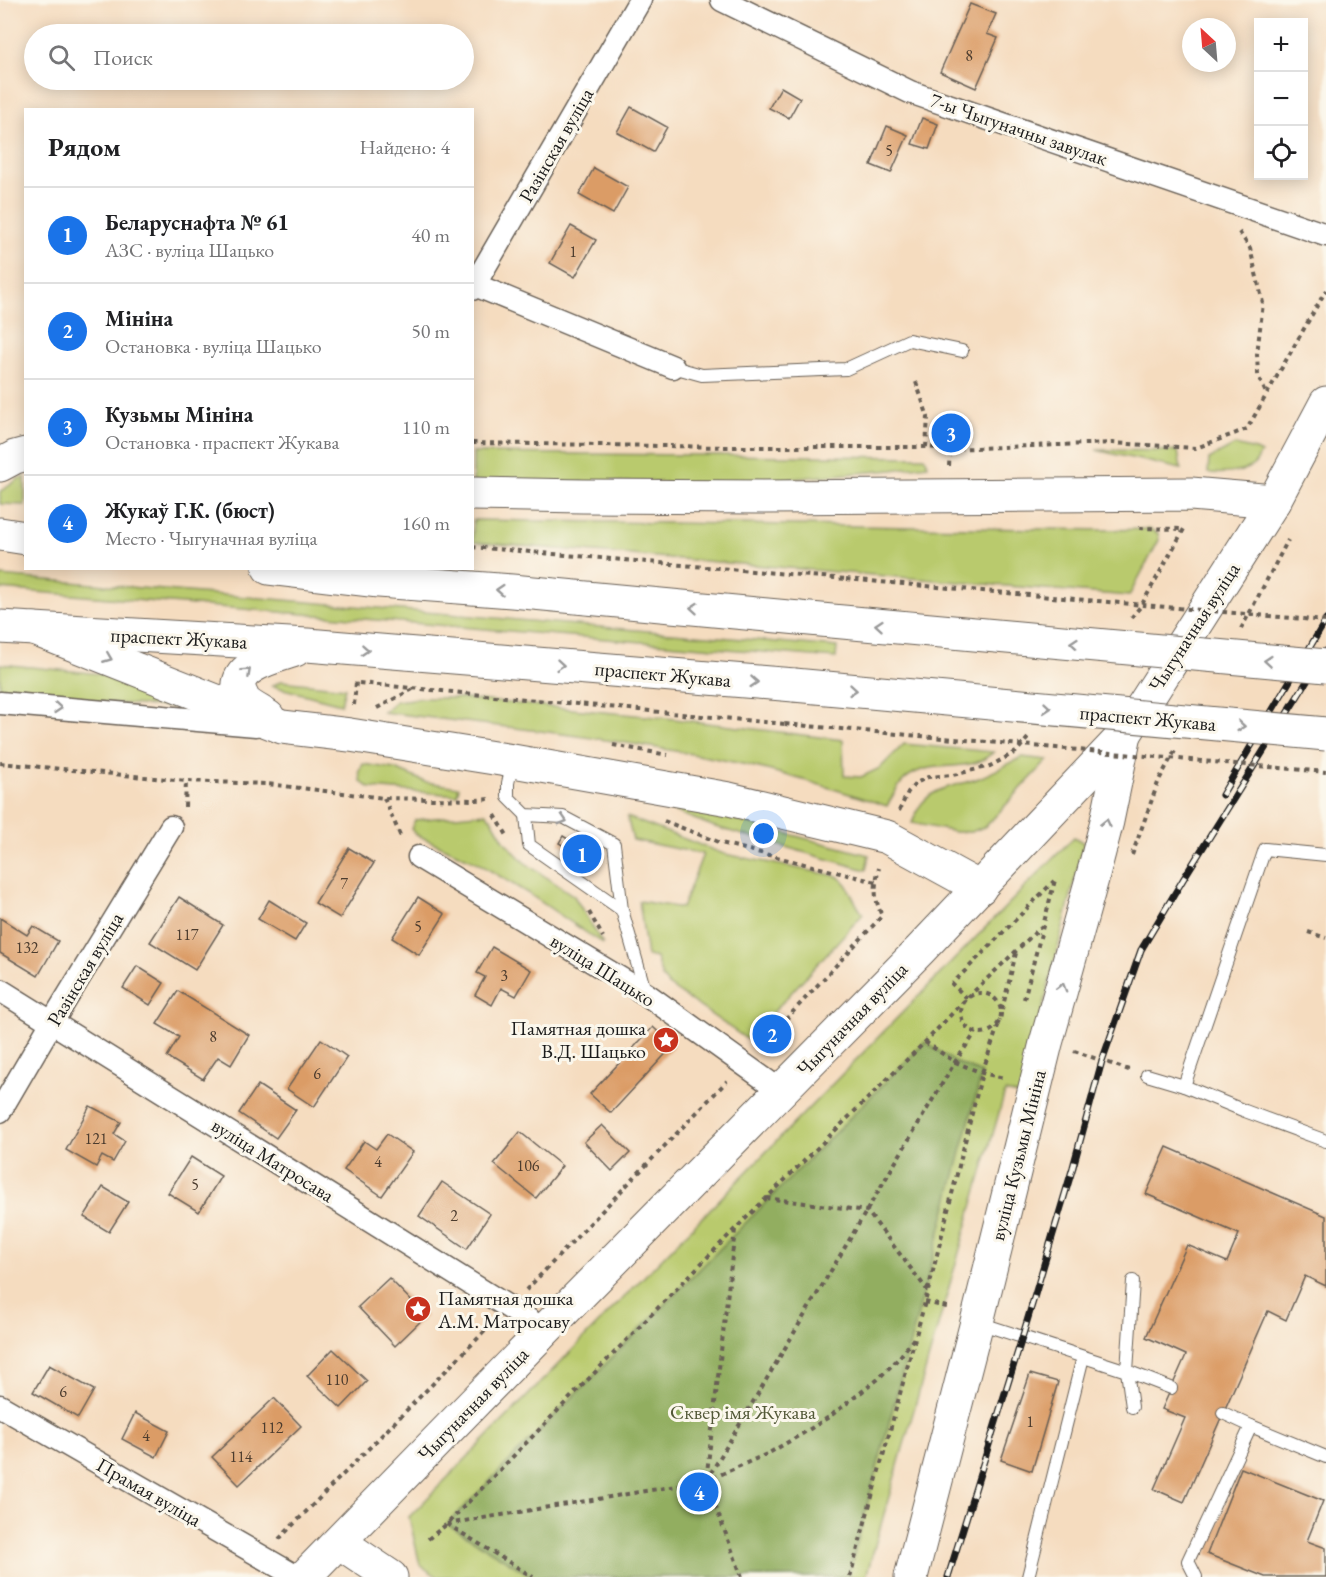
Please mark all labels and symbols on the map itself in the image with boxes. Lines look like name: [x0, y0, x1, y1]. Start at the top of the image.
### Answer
north arrow: [1182, 18, 1236, 72]
house number: 8: [965, 45, 973, 66]
street label: Разінская вуліца: [513, 83, 599, 207]
street label: 7-ы Чыгуначны завулак: [927, 86, 1111, 172]
house number: 5: [885, 140, 893, 161]
house number: 1: [569, 241, 577, 262]
pin: 3: [932, 410, 970, 456]
street label: Чыгуначная вуліца: [1142, 557, 1246, 697]
one-way arrow: [496, 584, 505, 597]
one-way arrow: [690, 602, 699, 615]
one-way arrow: [875, 619, 884, 632]
street label: праспект Жукава: [110, 621, 248, 655]
one-way arrow: [1069, 637, 1078, 650]
one-way arrow: [361, 643, 370, 656]
one-way arrow: [102, 651, 113, 663]
street label: праспект Жукава: [594, 655, 732, 693]
one-way arrow: [1263, 655, 1272, 668]
one-way arrow: [555, 658, 564, 671]
one-way arrow: [241, 668, 251, 679]
one-way arrow: [749, 675, 758, 688]
one-way arrow: [848, 683, 857, 696]
street label: праспект Жукава: [1079, 699, 1217, 737]
one-way arrow: [54, 701, 63, 714]
one-way arrow: [1042, 701, 1051, 714]
one-way arrow: [1236, 719, 1245, 732]
one-way arrow: [558, 813, 568, 825]
one-way arrow: [1099, 818, 1112, 828]
your location: [749, 819, 778, 848]
pin: 1: [562, 832, 602, 876]
house number: 7: [340, 873, 348, 894]
street label: Разінская вуліца: [41, 907, 129, 1031]
house number: 5: [414, 916, 422, 937]
house number: 117: [175, 924, 199, 945]
street label: вуліца Шацько: [546, 927, 660, 1013]
house number: 132: [15, 937, 39, 958]
street label: Чыгуначная вуліца: [791, 956, 913, 1082]
house number: 3: [500, 965, 508, 986]
one-way arrow: [1055, 982, 1067, 993]
pin: 2: [752, 1012, 792, 1056]
place label: Памятная дошка В.Д. Шацько: [510, 1015, 646, 1064]
place icon: Памятная дошка В.Д. Шацько: [651, 1025, 681, 1055]
house number: 8: [209, 1026, 217, 1047]
house number: 6: [313, 1063, 321, 1084]
street label: вуліца Кузьмы Мініна: [984, 1067, 1052, 1243]
street label: вуліца Матросава: [207, 1112, 339, 1208]
house number: 121: [84, 1128, 108, 1149]
house number: 4: [374, 1151, 382, 1172]
house number: 106: [516, 1155, 540, 1176]
house number: 5: [191, 1174, 199, 1195]
house number: 2: [450, 1205, 458, 1226]
place label: Памятная дошка А.М. Матросаву: [437, 1285, 574, 1334]
place icon: Памятная дошка А.М. Матросаву: [403, 1294, 433, 1324]
street label: Чыгуначная вуліца: [412, 1341, 534, 1467]
house number: 110: [325, 1369, 349, 1390]
house number: 6: [59, 1381, 67, 1402]
park label: Сквер імя Жукава: [670, 1399, 816, 1425]
house number: 1: [1026, 1411, 1034, 1432]
house number: 112: [260, 1417, 284, 1438]
house number: 4: [142, 1425, 150, 1446]
house number: 114: [229, 1446, 253, 1467]
street label: Прамая вуліца: [92, 1451, 206, 1533]
pin: 4: [680, 1470, 718, 1514]

